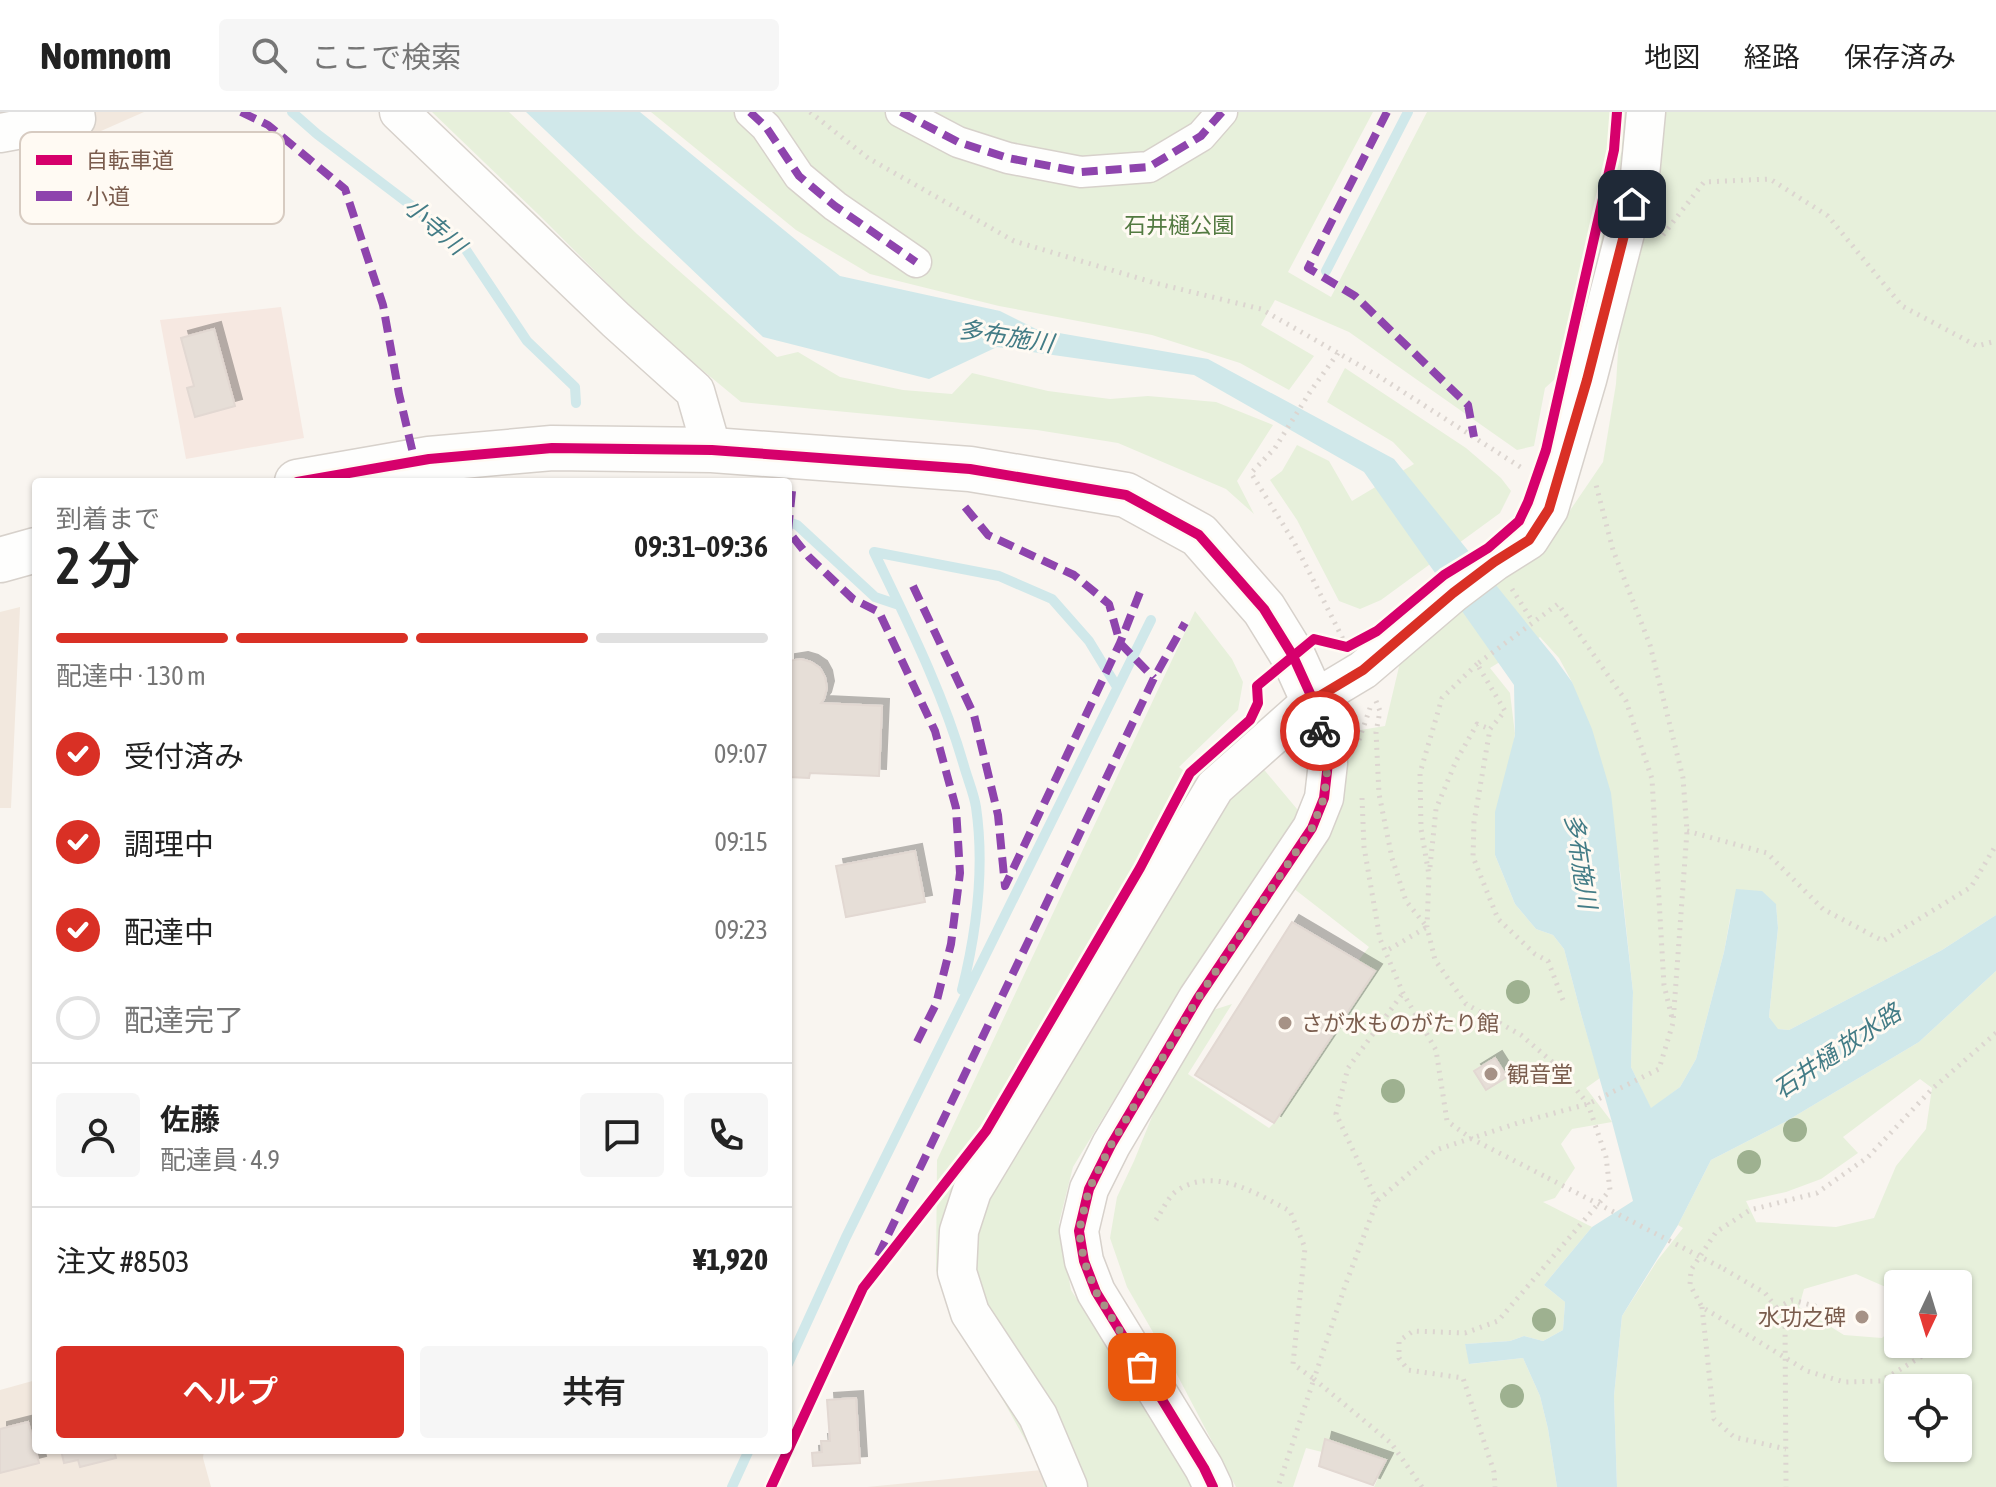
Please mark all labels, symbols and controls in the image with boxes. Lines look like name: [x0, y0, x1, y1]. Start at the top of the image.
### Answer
search box: [219, 19, 779, 91]
icon: search: [247, 33, 291, 77]
text: Nomnom: [40, 34, 171, 77]
text: ここで検索: [311, 40, 461, 74]
text: 地図: [1644, 41, 1700, 73]
text: 経路: [1744, 41, 1800, 73]
text: 保存済み: [1844, 41, 1956, 73]
legend: [20, 132, 284, 224]
text: 自転車道: [86, 147, 174, 173]
pin: [1598, 170, 1666, 238]
icon: home: [1610, 182, 1654, 226]
text: 小道: [86, 183, 130, 209]
water label: 小寺川: [399, 192, 473, 262]
park label: 石井樋公園: [1124, 212, 1234, 238]
water label: 多布施川: [956, 315, 1058, 357]
text: 到着まで: [56, 504, 160, 534]
text: 09:31–09:36: [634, 529, 768, 563]
text: 2 分: [56, 535, 140, 595]
text: 配達中 · 130 m: [56, 661, 206, 691]
courier: [1280, 691, 1360, 771]
icon: bike: [1298, 709, 1342, 753]
icon: check: [56, 732, 100, 776]
text: 受付済み: [124, 739, 244, 773]
text: 09:07: [714, 739, 768, 769]
water label: 多布施川: [1560, 811, 1602, 913]
icon: check: [56, 820, 100, 864]
text: 調理中: [124, 827, 214, 861]
text: 09:15: [714, 827, 768, 857]
icon: check: [56, 908, 100, 952]
text: 配達中: [124, 915, 214, 949]
text: 09:23: [714, 915, 768, 945]
water label: 石井樋 放水路: [1768, 998, 1907, 1103]
text: 配達完了: [124, 1003, 244, 1037]
place label: さが水ものがたり館: [1301, 1010, 1499, 1036]
marker: さが水ものがたり館: [1276, 1014, 1294, 1032]
place label: 観音堂: [1507, 1061, 1573, 1087]
marker: 観音堂: [1482, 1065, 1500, 1083]
button: person: [56, 1093, 140, 1177]
button: chat: [580, 1093, 664, 1177]
button: phone: [684, 1093, 768, 1177]
text: 佐藤: [160, 1102, 220, 1136]
text: 配達員 · 4.9: [160, 1145, 280, 1175]
text: ¥1,920: [693, 1242, 768, 1276]
text: 注文 #8503: [56, 1244, 190, 1278]
north arrow: [1884, 1270, 1972, 1358]
map controls: [1884, 1270, 1972, 1462]
place label: 水功之碑: [1758, 1304, 1846, 1330]
marker: 水功之碑: [1853, 1308, 1871, 1326]
pin: [1108, 1333, 1176, 1401]
icon: bag: [1120, 1345, 1164, 1389]
button: ヘルプ: [56, 1346, 404, 1438]
button: 共有: [420, 1346, 768, 1438]
button: locate: [1884, 1374, 1972, 1462]

